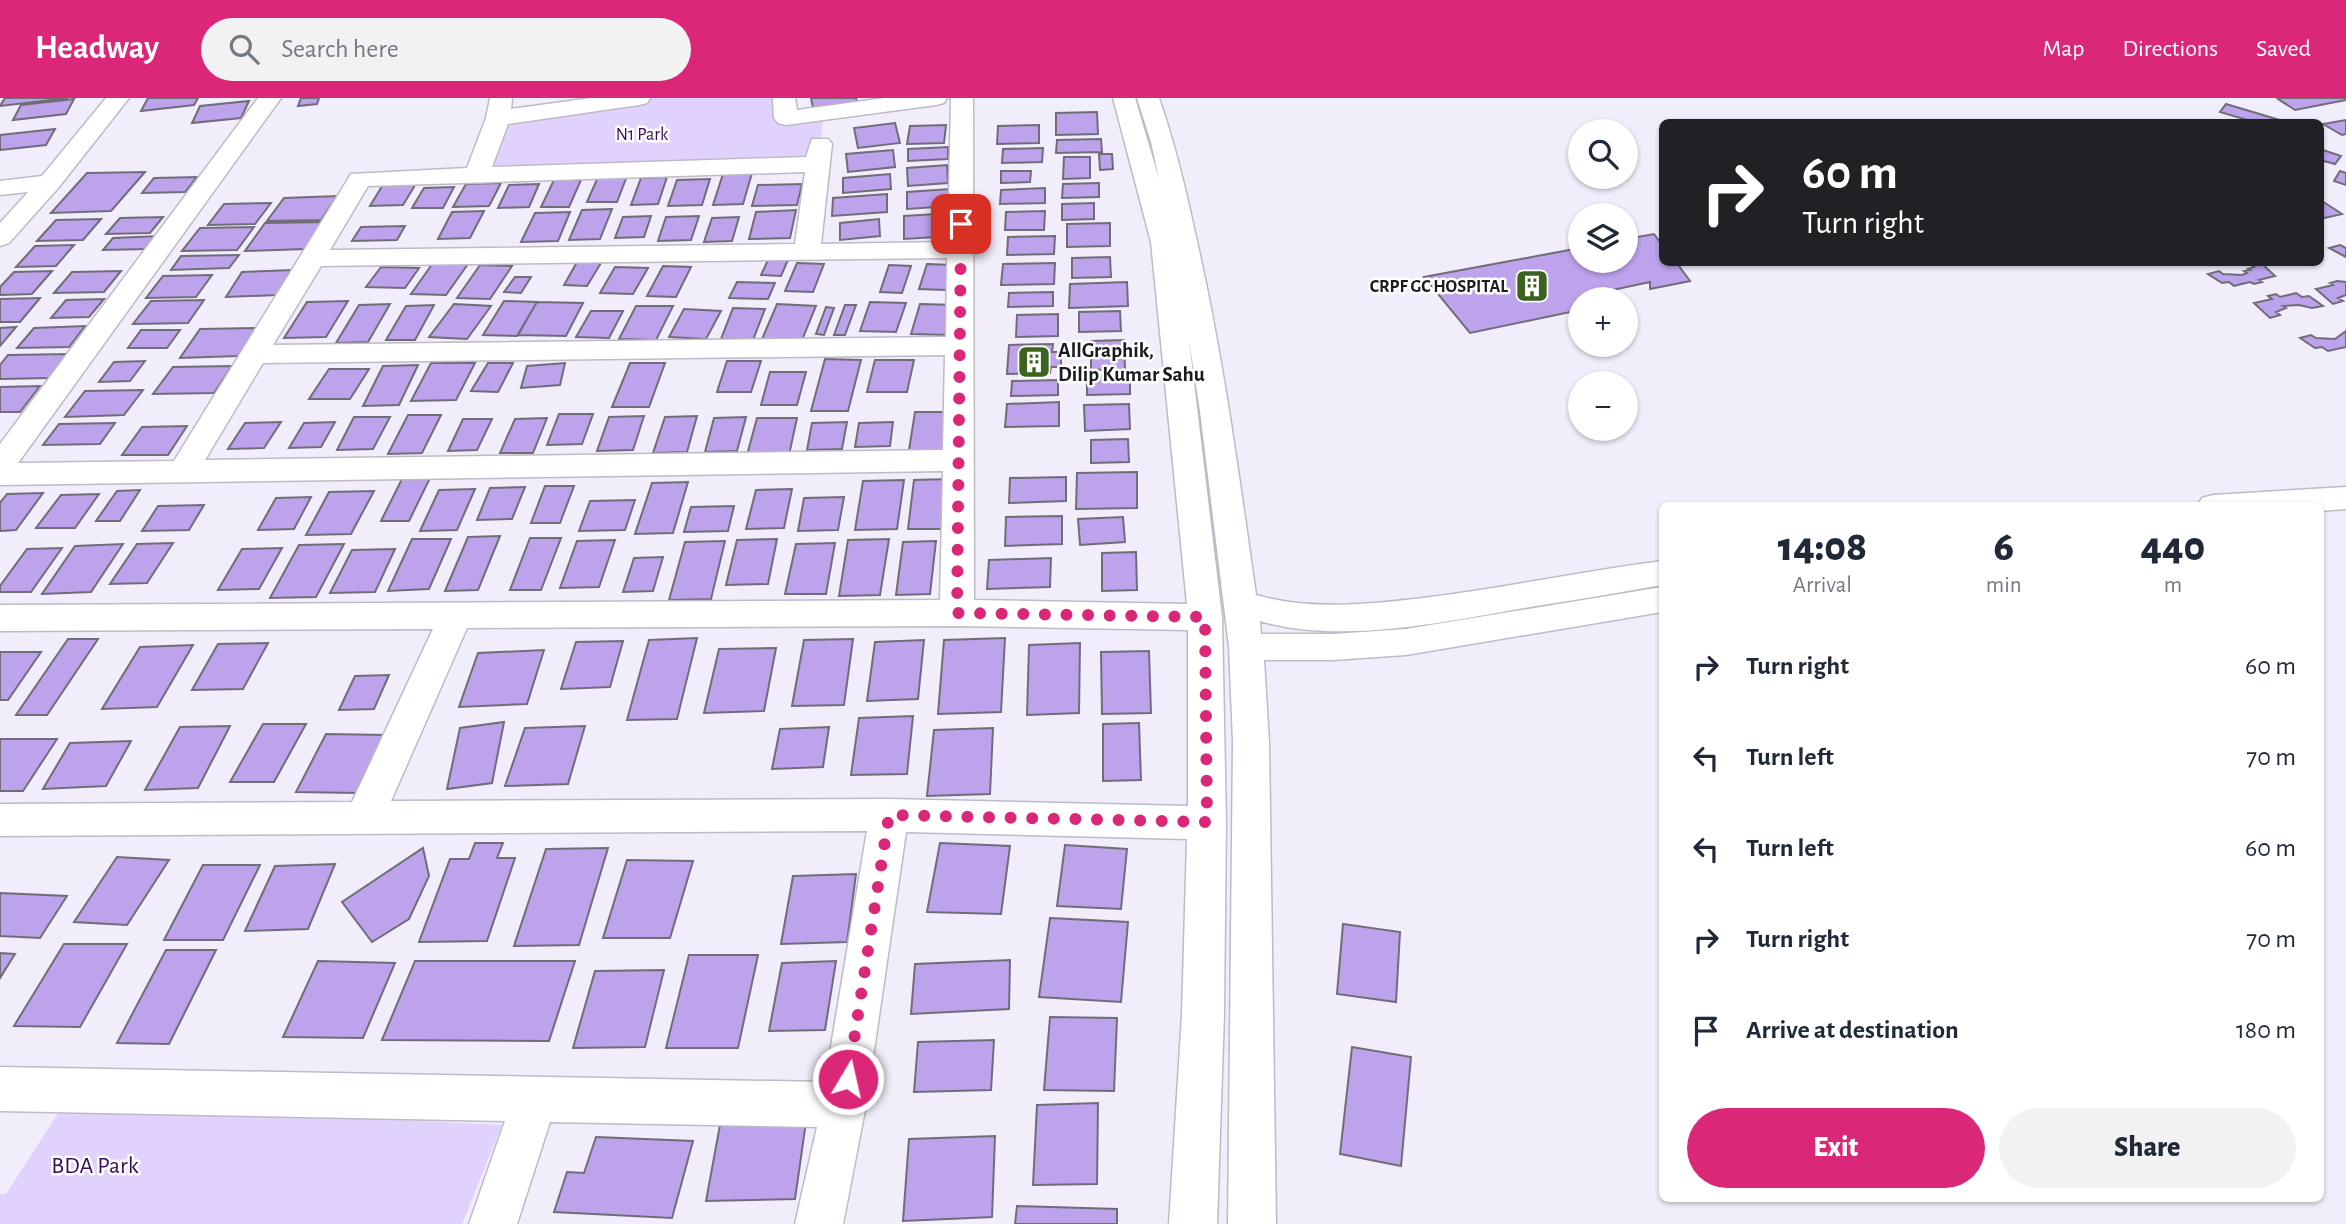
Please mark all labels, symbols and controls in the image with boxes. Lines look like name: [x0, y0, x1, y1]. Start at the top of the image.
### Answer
search box: [201, 18, 691, 81]
icon: search: [225, 30, 263, 68]
text: Headway: [35, 32, 159, 65]
text: Search here: [281, 36, 399, 62]
text: Map: [2042, 37, 2084, 61]
text: Directions: [2122, 37, 2218, 61]
text: Saved: [2256, 37, 2311, 61]
map controls: [1568, 119, 1638, 441]
button: search: [1568, 119, 1638, 189]
park label: N1 Park: [616, 126, 669, 144]
icon: right: [1687, 147, 1778, 238]
text: 60 m: [1802, 149, 1898, 198]
pin: [931, 194, 991, 254]
button: layers: [1568, 203, 1638, 273]
icon: arrive: [942, 205, 980, 243]
text: Turn right: [1802, 207, 1924, 239]
building icon: CRPF GC HOSPITAL: [1513, 267, 1551, 305]
place label: CRPF GC HOSPITAL: [1370, 278, 1508, 296]
button: +: [1568, 287, 1638, 357]
place label: AllGraphik, Dilip Kumar Sahu: [1058, 340, 1205, 385]
building icon: AllGraphik, Dilip Kumar Sahu: [1015, 343, 1053, 381]
button: −: [1568, 371, 1638, 441]
text: 14:08: [1778, 526, 1867, 568]
text: 6: [1993, 526, 2014, 568]
text: 440: [2140, 526, 2205, 568]
text: Arrival: [1793, 574, 1852, 597]
text: min: [1986, 574, 2022, 597]
text: m: [2164, 574, 2182, 597]
icon: right: [1687, 648, 1725, 686]
text: Turn right: [1746, 653, 1849, 679]
text: 60 m: [2245, 653, 2296, 679]
icon: left: [1687, 739, 1725, 777]
text: Turn left: [1746, 744, 1834, 770]
text: 70 m: [2246, 744, 2296, 770]
icon: left: [1687, 830, 1725, 868]
text: Turn left: [1746, 835, 1834, 861]
text: 60 m: [2245, 835, 2296, 861]
icon: right: [1687, 921, 1725, 959]
text: Turn right: [1746, 926, 1849, 952]
text: 70 m: [2246, 926, 2296, 952]
icon: arrive: [1687, 1012, 1725, 1050]
text: Arrive at destination: [1746, 1017, 1959, 1043]
text: 180 m: [2236, 1017, 2296, 1043]
position arrow: [811, 1042, 885, 1116]
button: Exit: [1687, 1108, 1985, 1188]
button: Share: [1999, 1108, 2296, 1188]
park label: BDA Park: [51, 1154, 139, 1178]

